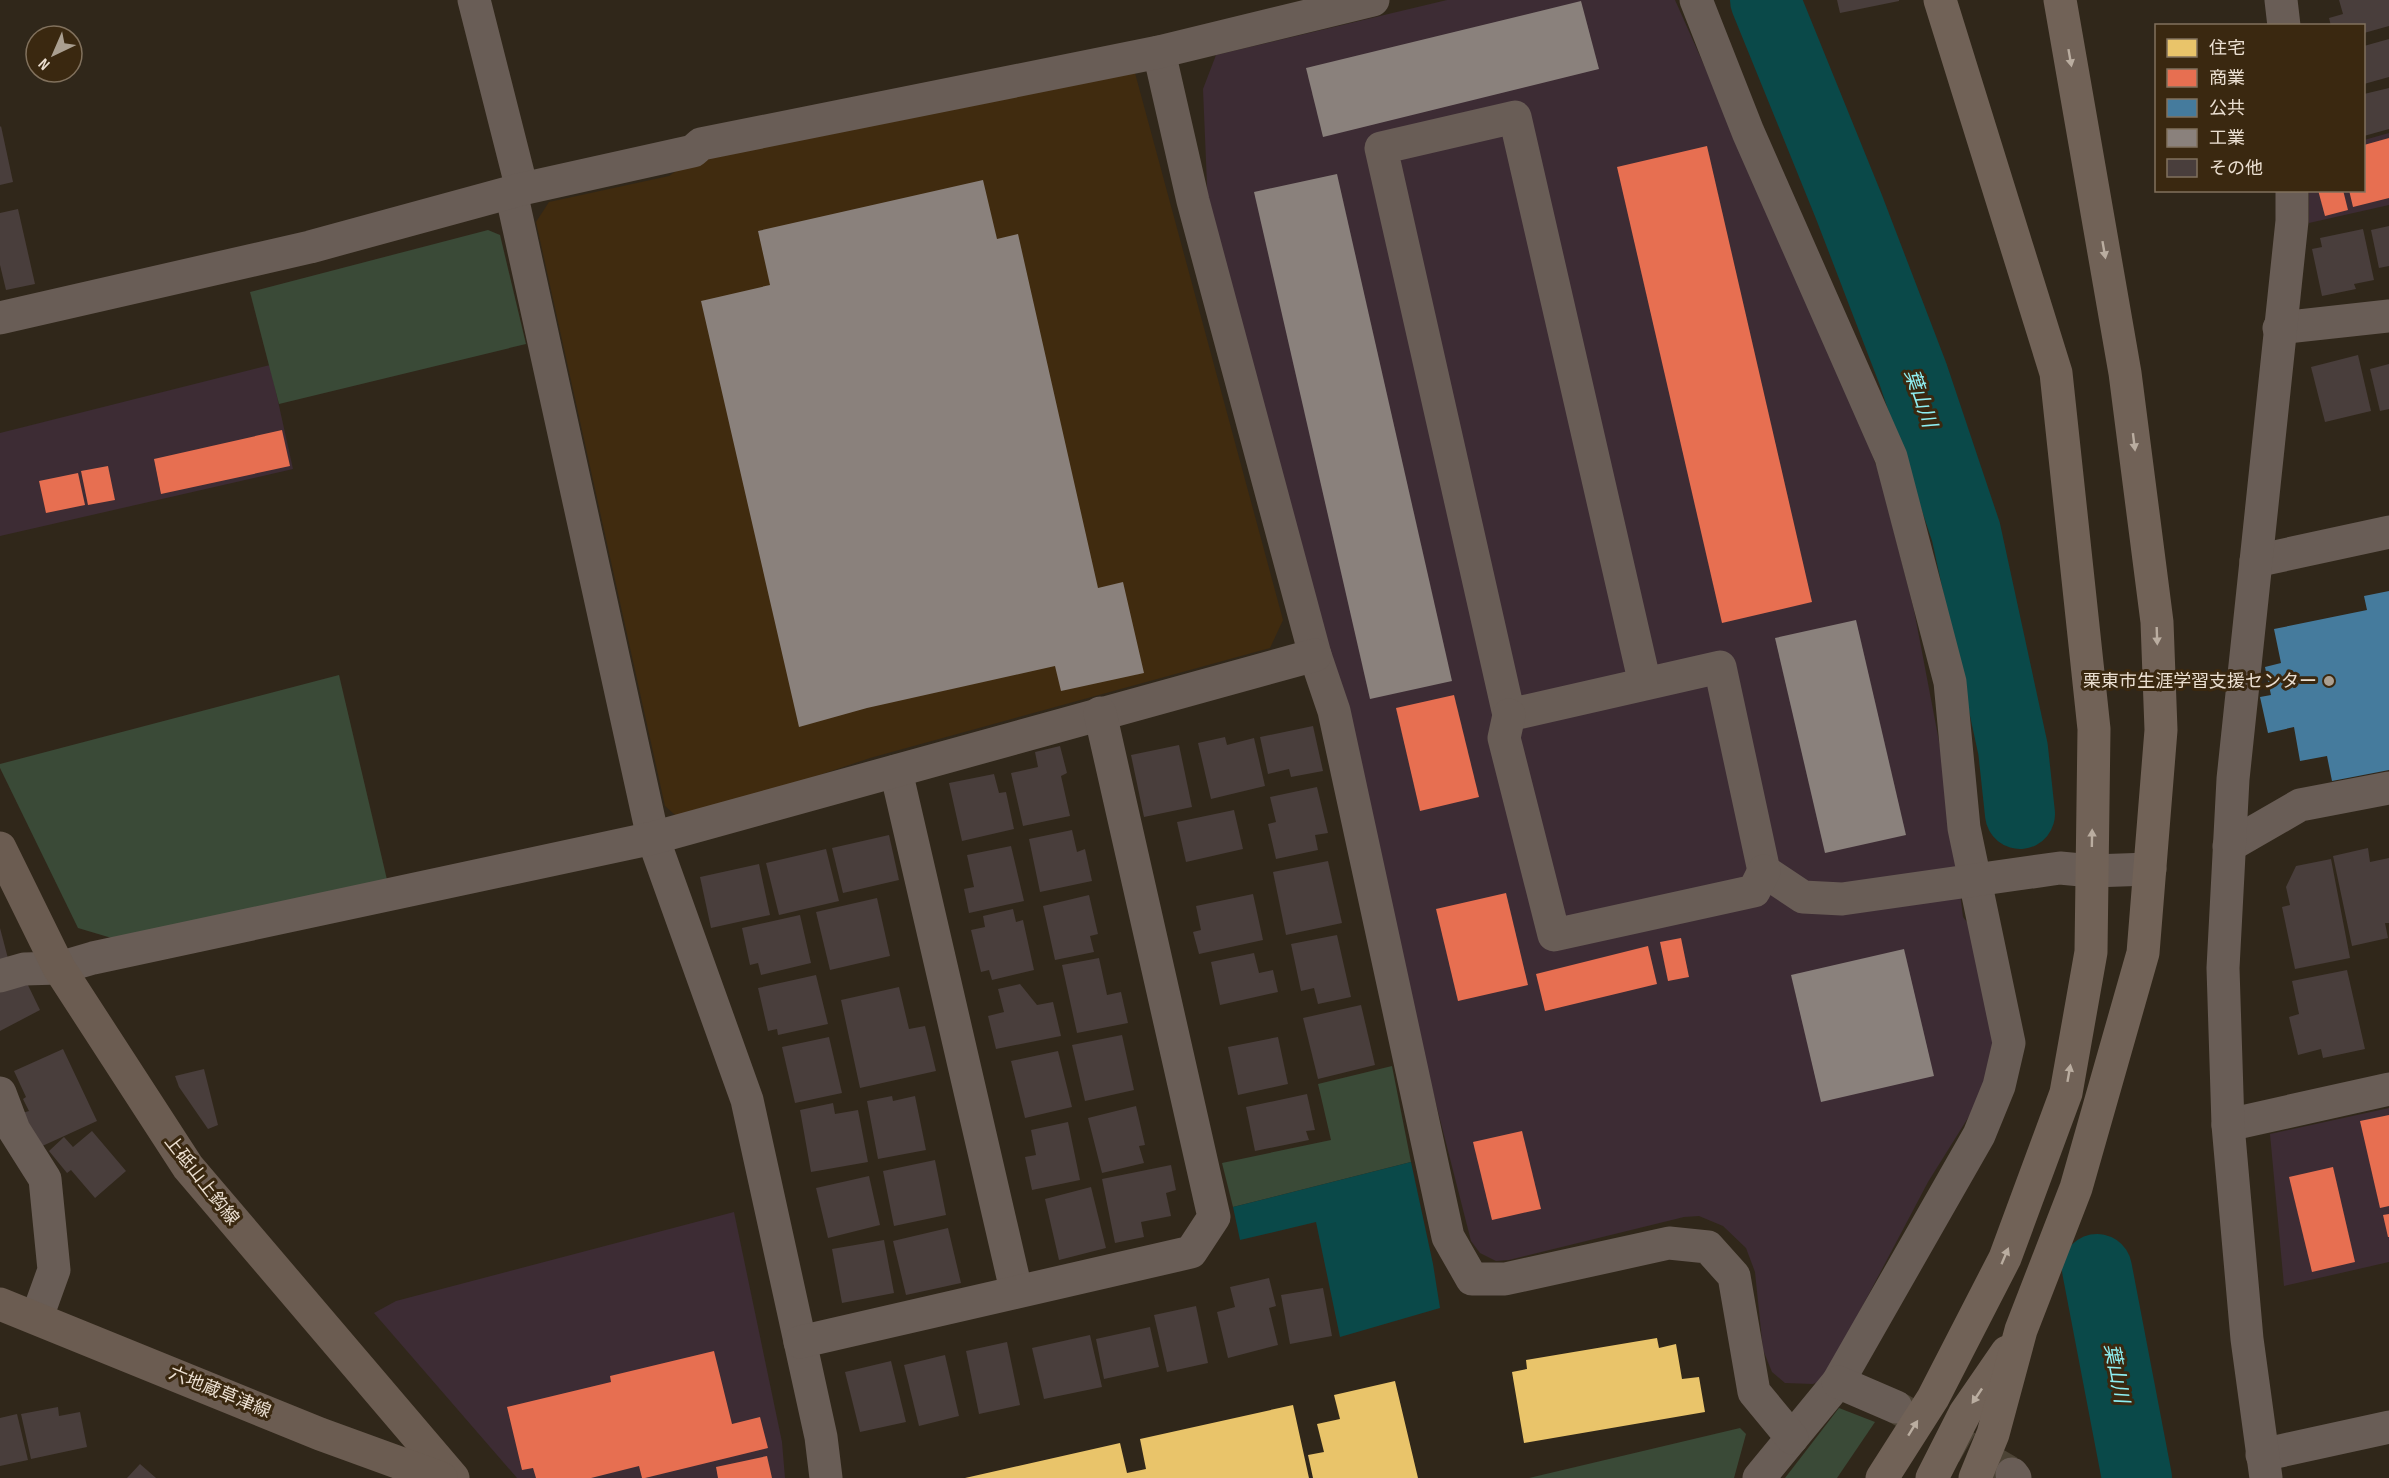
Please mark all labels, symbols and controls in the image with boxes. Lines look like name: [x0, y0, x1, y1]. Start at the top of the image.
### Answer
north arrow: [24, 24, 84, 84]
legend: [2155, 24, 2365, 192]
text: 住宅: [2209, 38, 2245, 59]
one-way arrow: [2066, 48, 2075, 67]
text: N: [35, 54, 54, 74]
text: 商業: [2209, 68, 2245, 89]
text: 公共: [2209, 98, 2245, 119]
text: 工業: [2209, 128, 2245, 149]
text: その他: [2209, 158, 2263, 179]
one-way arrow: [2099, 240, 2108, 259]
water label: 葉山川: [1899, 366, 1942, 432]
one-way arrow: [2129, 433, 2139, 452]
one-way arrow: [2153, 626, 2162, 645]
place label: 栗東市生涯学習支援センター: [2083, 671, 2317, 692]
marker: 栗東市生涯学習支援センター: [2322, 674, 2336, 688]
one-way arrow: [2088, 828, 2097, 847]
one-way arrow: [2065, 1063, 2074, 1082]
street label: 上砥山上鈎線: [160, 1131, 243, 1229]
one-way arrow: [2000, 1247, 2010, 1265]
water label: 葉山川: [2099, 1341, 2134, 1407]
street label: 六地蔵草津線: [166, 1362, 274, 1422]
one-way arrow: [1972, 1388, 1983, 1404]
one-way arrow: [1908, 1420, 1919, 1437]

